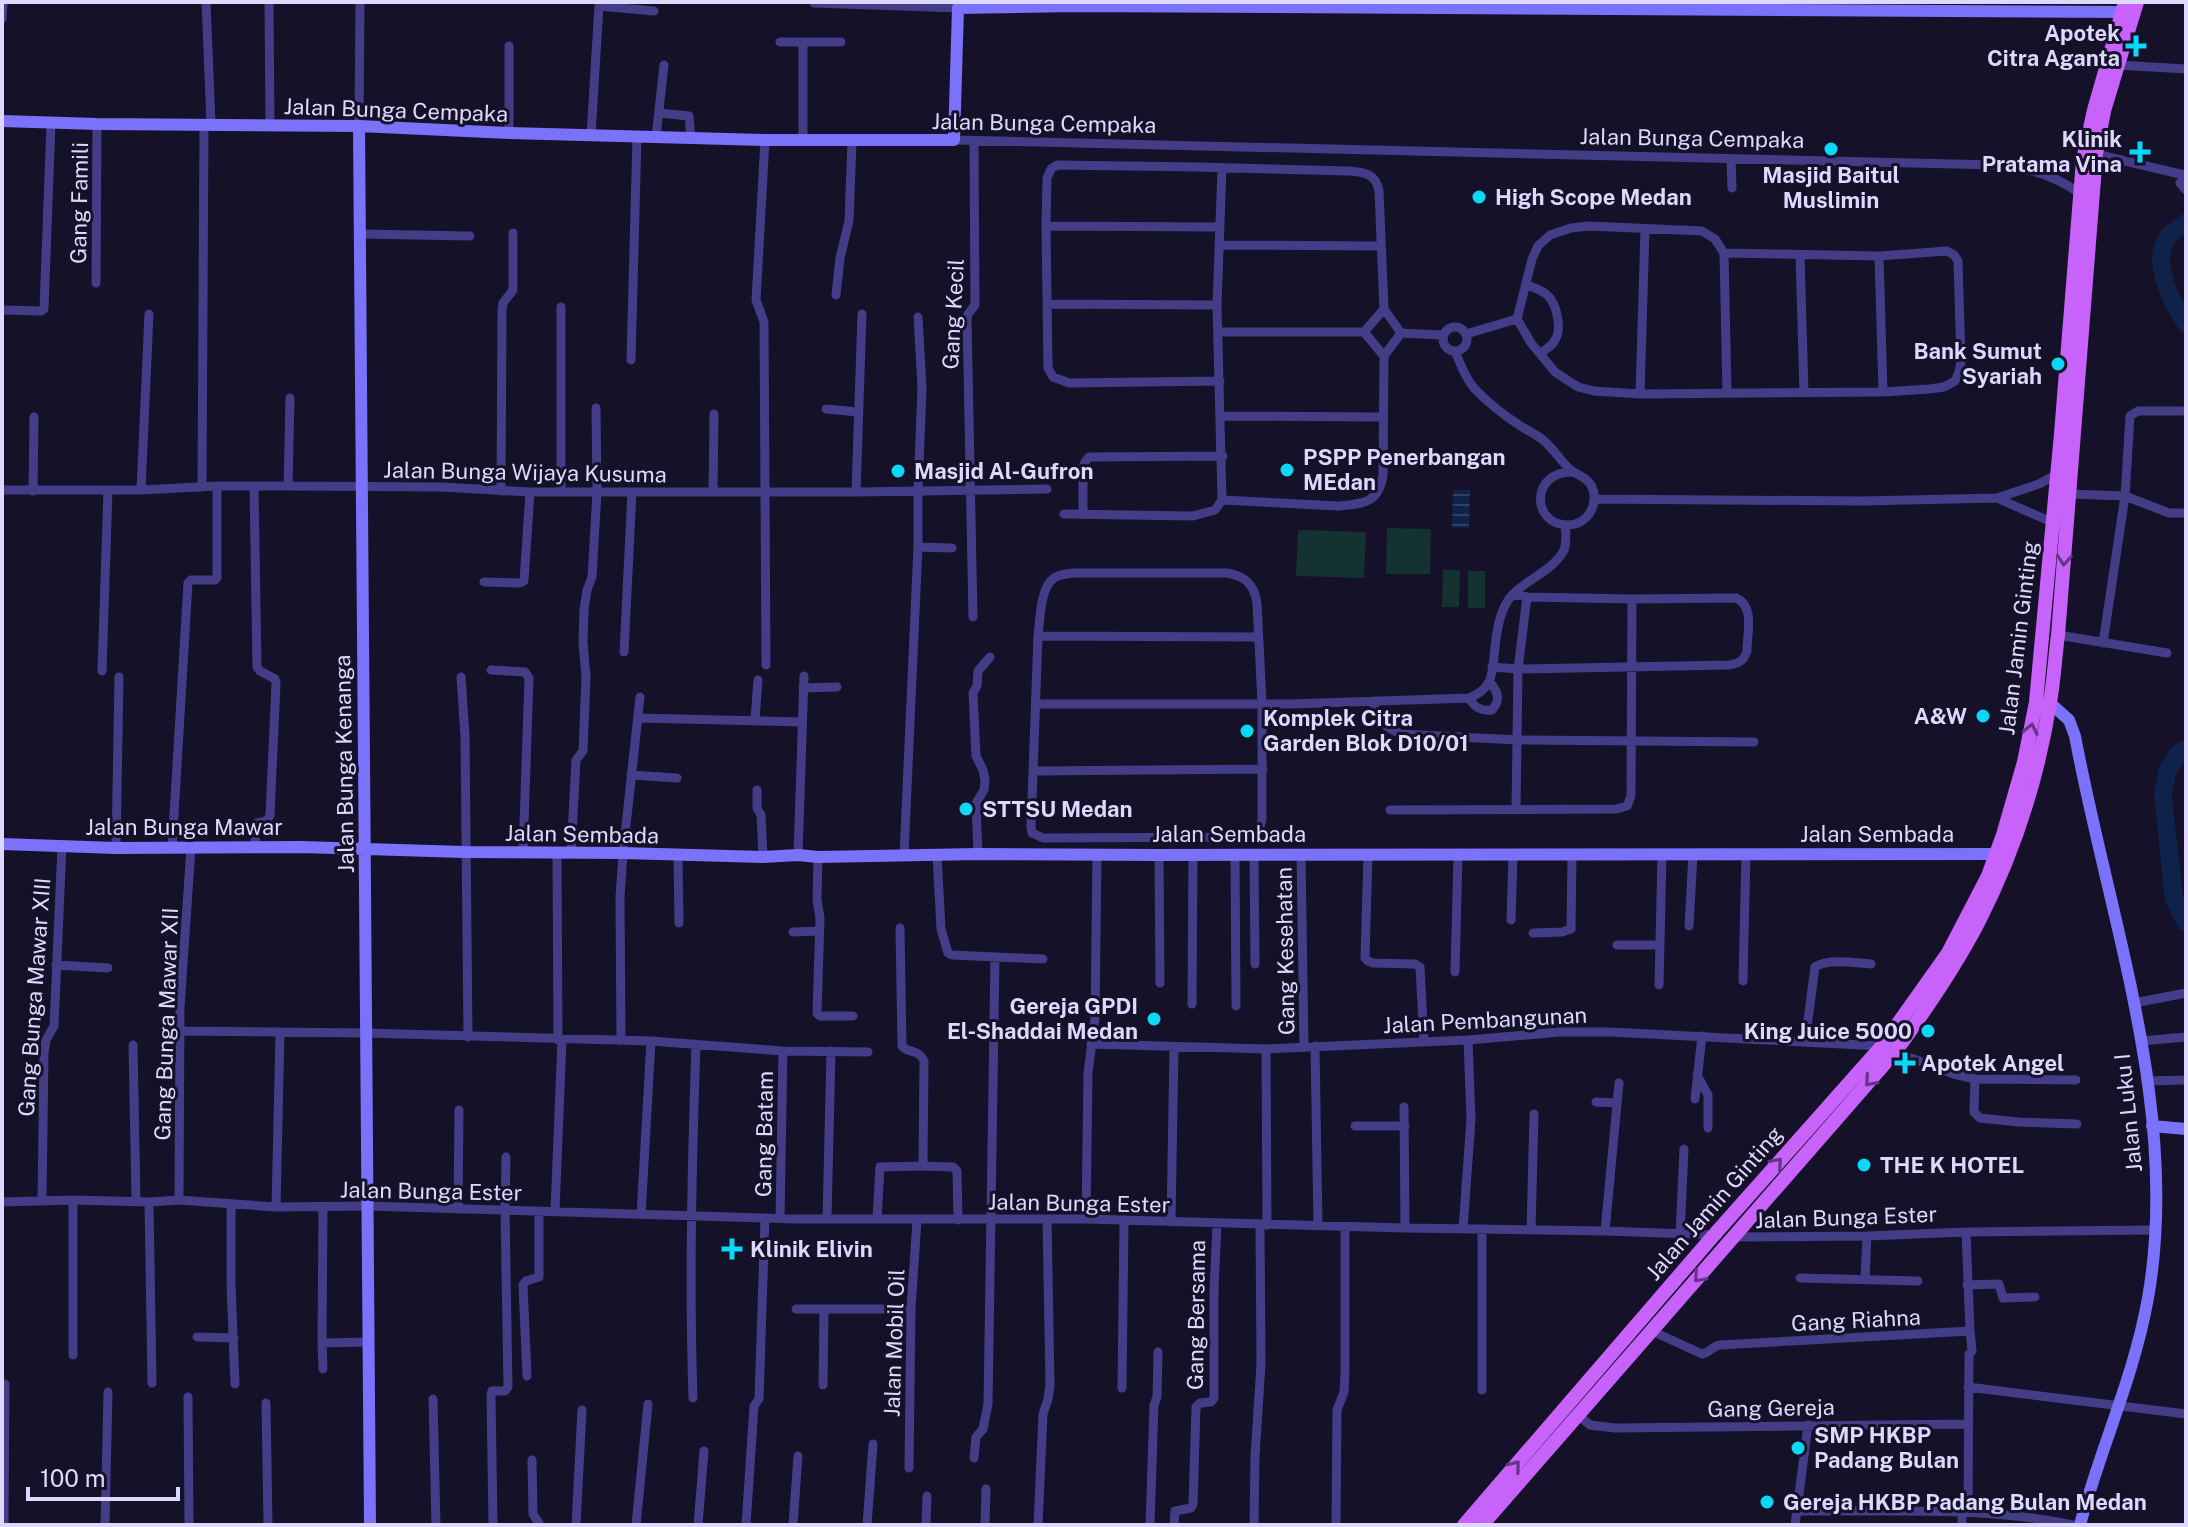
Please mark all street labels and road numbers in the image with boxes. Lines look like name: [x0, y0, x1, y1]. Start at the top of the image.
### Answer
street label: Jalan Bunga Cempaka: [283, 93, 509, 127]
street label: Jalan Bunga Cempaka: [931, 108, 1157, 138]
street label: Jalan Bunga Cempaka: [1579, 123, 1805, 153]
street label: Gang Famili: [65, 142, 93, 264]
street label: Gang Kecil: [937, 258, 969, 370]
street label: Jalan Bunga Wijaya Kusuma: [383, 457, 667, 487]
street label: Jalan Jamin Ginting: [1993, 539, 2043, 737]
street label: Jalan Bunga Kenanga: [329, 654, 359, 874]
street label: Jalan Bunga Mawar: [85, 814, 283, 840]
street label: Jalan Sembada: [505, 820, 659, 848]
street label: Jalan Sembada: [1152, 821, 1306, 847]
street label: Jalan Sembada: [1800, 821, 1954, 847]
street label: Gang Kesehatan: [1271, 867, 1299, 1035]
street label: Gang Bunga Mawar XIII: [13, 877, 55, 1117]
street label: Gang Bunga Mawar XII: [149, 907, 183, 1141]
street label: Jalan Pembangunan: [1382, 1002, 1588, 1038]
street label: Jalan Luku I: [2109, 1052, 2147, 1174]
street label: Gang Batam: [750, 1071, 778, 1197]
street label: Jalan Jamin Ginting: [1640, 1121, 1788, 1285]
street label: Jalan Bunga Ester: [340, 1176, 522, 1206]
street label: Jalan Bunga Ester: [988, 1188, 1170, 1218]
street label: Jalan Bunga Ester: [1754, 1201, 1938, 1233]
street label: Gang Bersama: [1182, 1240, 1210, 1390]
street label: Jalan Mobil Oil: [878, 1268, 910, 1418]
street label: Gang Riahna: [1790, 1304, 1922, 1336]
street label: Gang Gereja: [1707, 1394, 1835, 1422]

